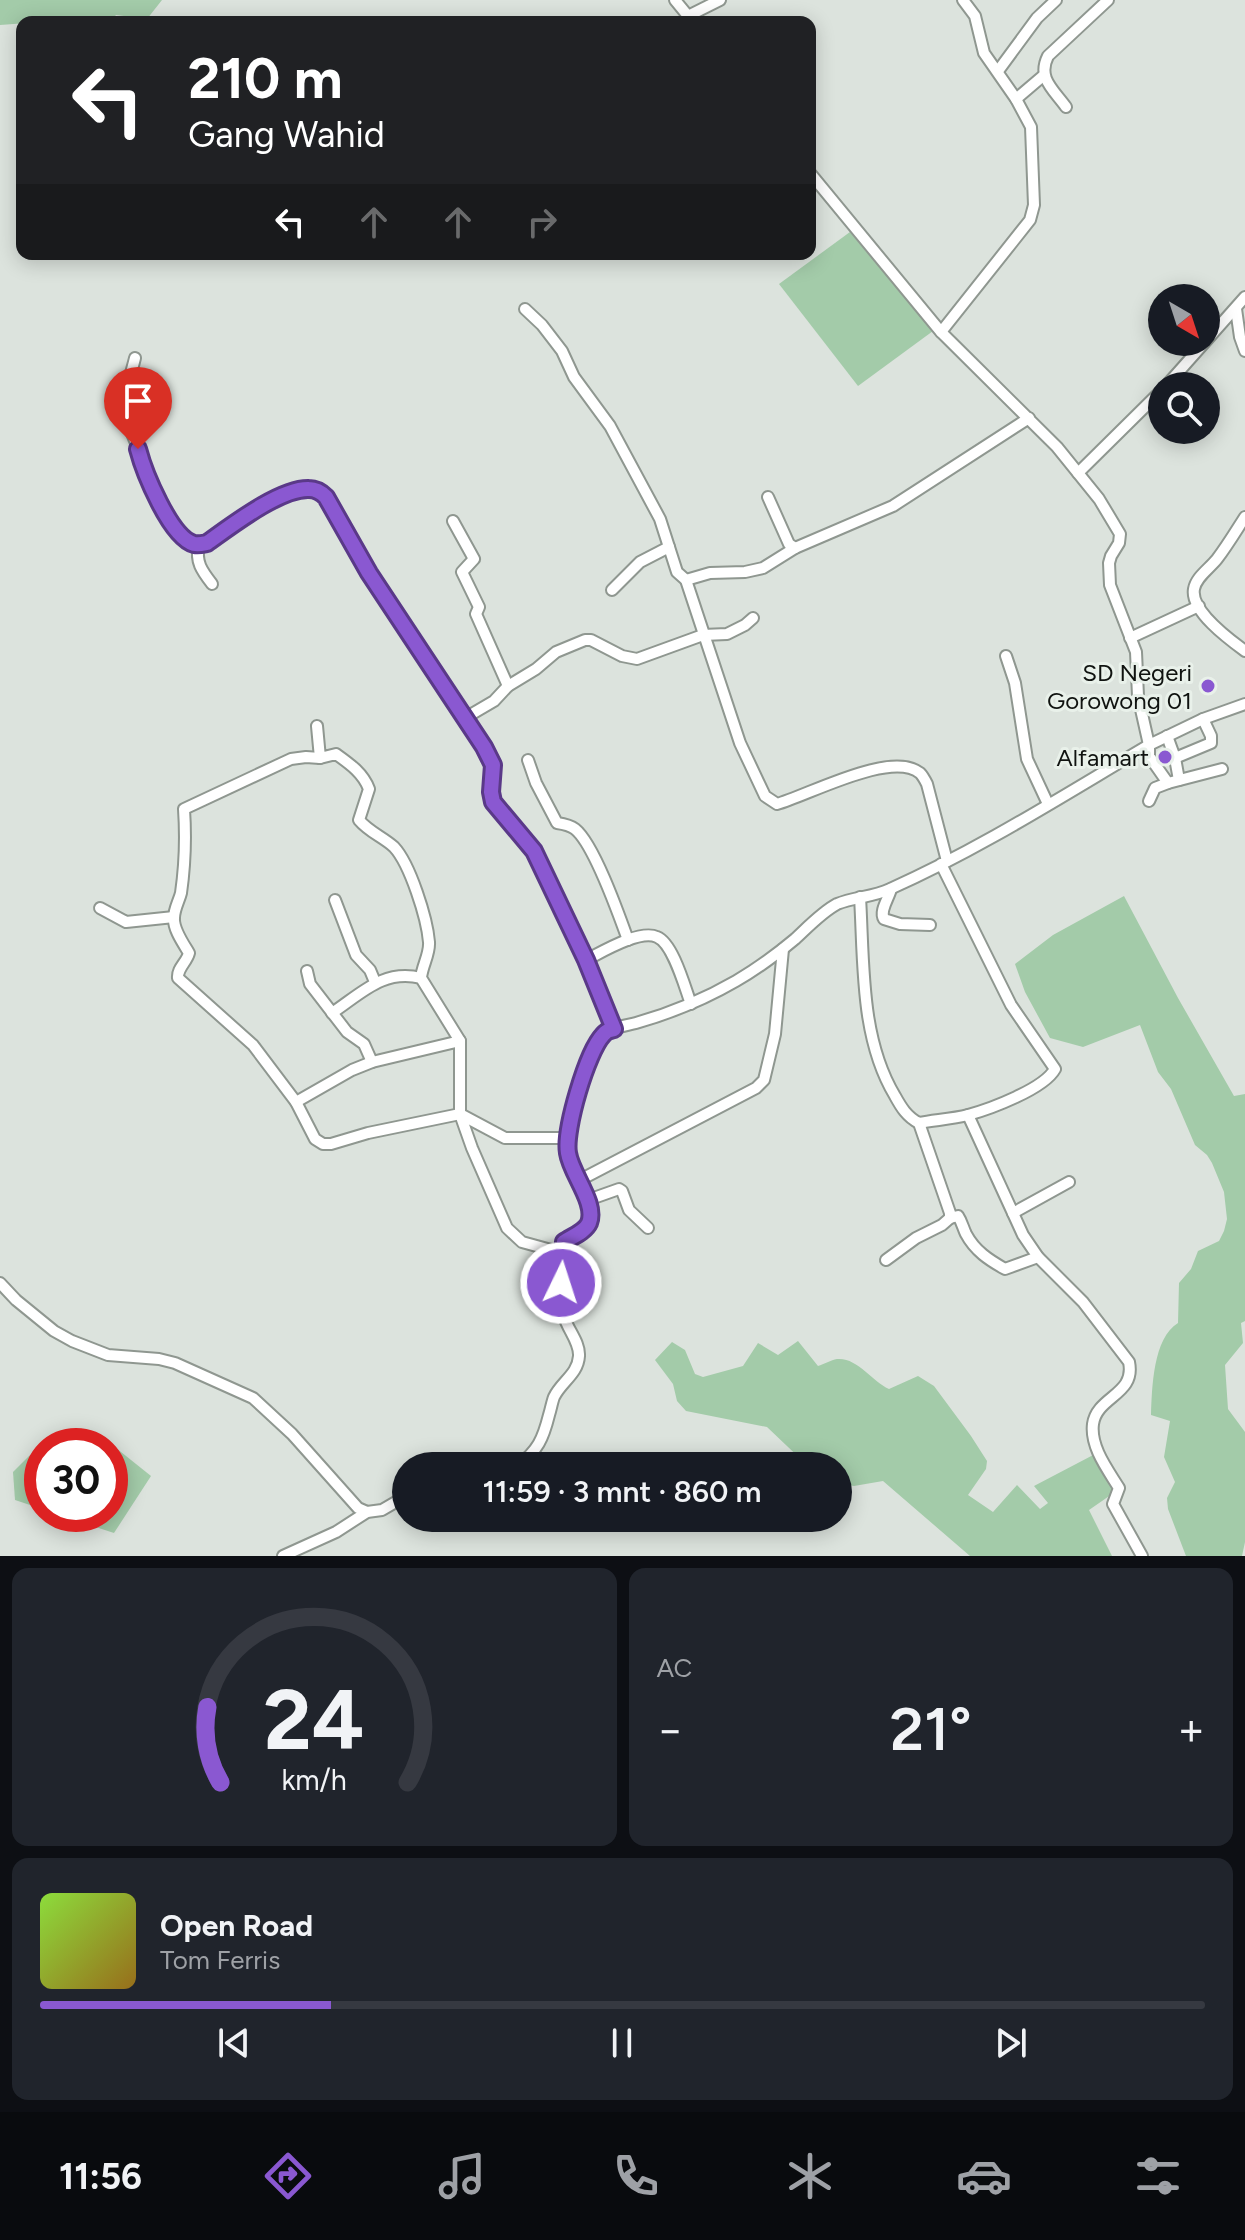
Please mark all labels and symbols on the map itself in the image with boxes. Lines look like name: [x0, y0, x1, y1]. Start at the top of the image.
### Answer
north arrow: [1148, 284, 1220, 356]
pin: [104, 367, 172, 449]
place label: SD Negeri Gorowong 01: [1047, 658, 1192, 715]
marker: SD Negeri Gorowong 01: [1199, 677, 1217, 695]
place label: Alfamart: [1057, 743, 1149, 772]
marker: Alfamart: [1156, 748, 1174, 766]
position arrow: [519, 1241, 603, 1325]
speed limit sign: 30: [24, 1428, 128, 1532]

